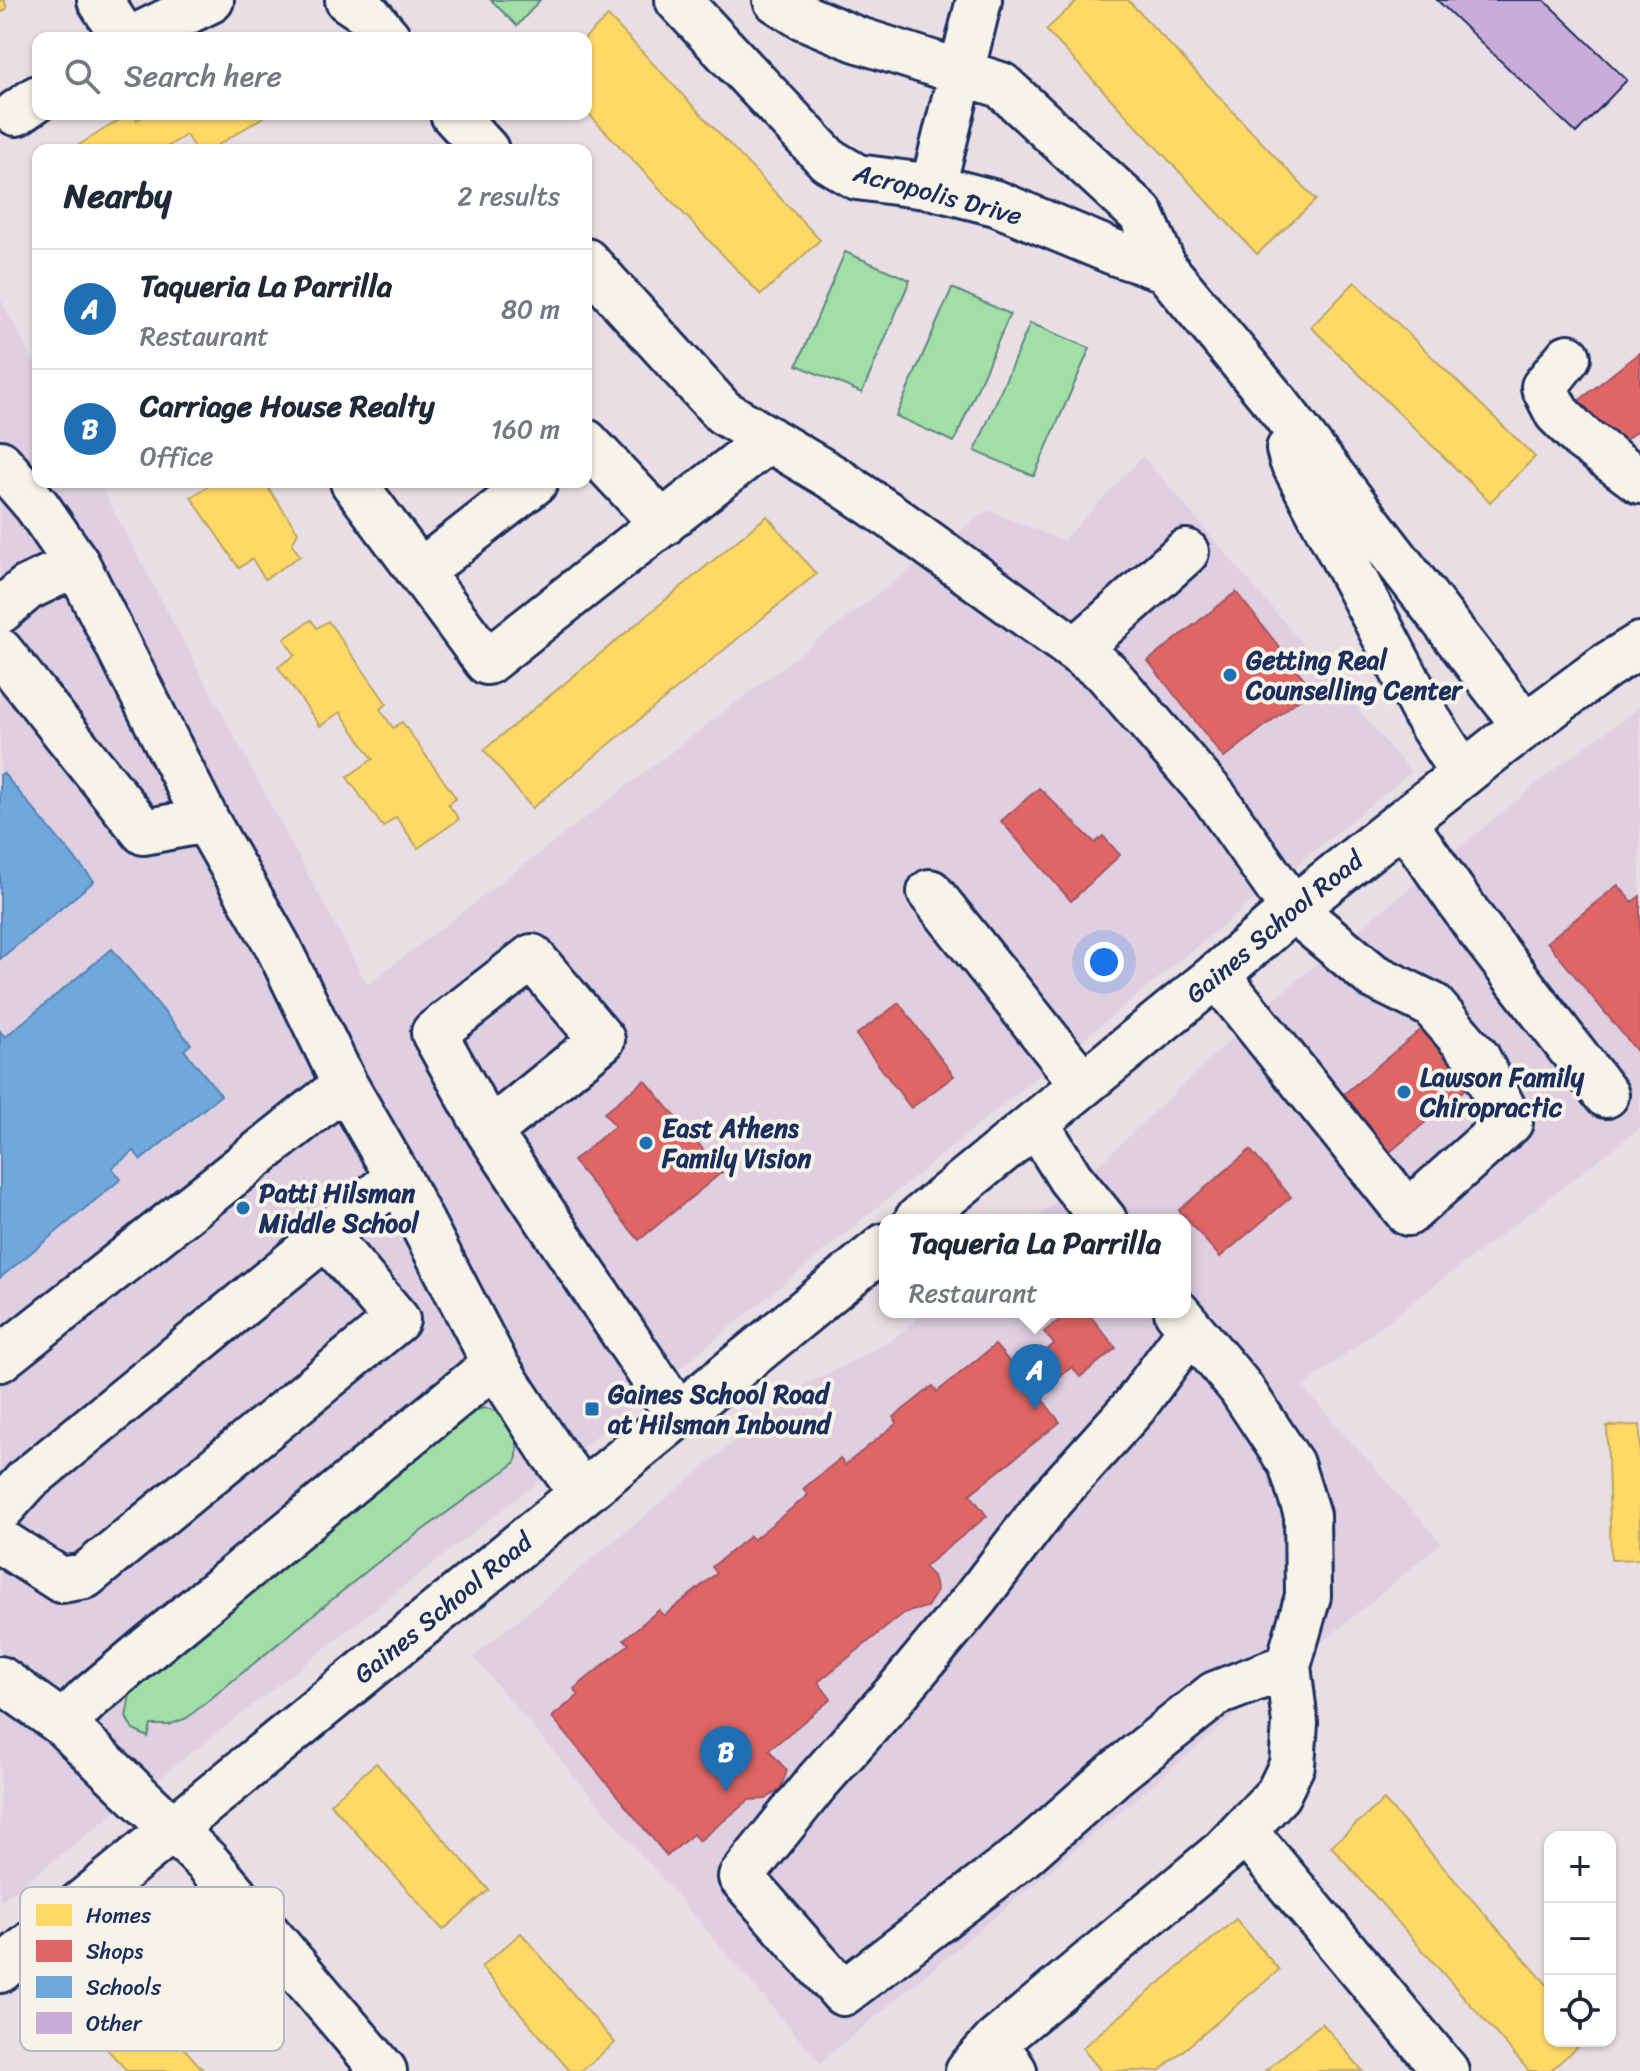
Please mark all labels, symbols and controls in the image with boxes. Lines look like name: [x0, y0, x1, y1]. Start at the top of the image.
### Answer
search box: [32, 32, 592, 120]
text: Search here: [124, 49, 282, 103]
icon: search: [60, 54, 104, 98]
street label: Acropolis Drive: [848, 149, 1027, 239]
text: Nearby: [64, 166, 172, 226]
text: 2 results: [458, 173, 560, 219]
text: Taqueria La Parrilla: [140, 259, 392, 313]
text: A: [81, 286, 99, 332]
text: 80 m: [501, 286, 560, 332]
text: Restaurant: [140, 313, 269, 359]
text: Carriage House Realty: [140, 379, 435, 433]
text: B: [82, 406, 98, 452]
text: 160 m: [491, 406, 560, 452]
text: Office: [140, 433, 213, 479]
place label: Getting Real Counselling Center: [1245, 637, 1464, 713]
marker: Getting Real Counselling Center: [1221, 666, 1239, 684]
street label: Gaines School Road: [1175, 837, 1375, 1015]
your location: [1084, 942, 1124, 982]
place label: Lawson Family Chiropractic: [1419, 1054, 1585, 1130]
marker: Lawson Family Chiropractic: [1395, 1083, 1413, 1101]
place label: East Athens Family Vision: [661, 1105, 811, 1181]
marker: East Athens Family Vision: [637, 1134, 655, 1152]
place label: Patti Hilsman Middle School: [258, 1170, 420, 1246]
marker: Patti Hilsman Middle School: [234, 1199, 252, 1217]
popup: [879, 1214, 1191, 1318]
text: Taqueria La Parrilla: [909, 1216, 1161, 1270]
text: Restaurant: [909, 1270, 1038, 1316]
pin: A: [1009, 1344, 1061, 1410]
place label: Gaines School Road at Hilsman Inbound: [607, 1371, 832, 1447]
marker: Gaines School Road at Hilsman Inbound: [583, 1400, 601, 1418]
street label: Gaines School Road: [343, 1519, 544, 1696]
pin: B: [700, 1726, 752, 1792]
map controls: [1544, 1831, 1616, 2047]
button: +: [1544, 1831, 1616, 1903]
legend: [20, 1887, 284, 2051]
text: Homes: [86, 1896, 152, 1935]
button: −: [1544, 1903, 1616, 1975]
text: Shops: [86, 1932, 143, 1971]
text: Schools: [86, 1968, 162, 2007]
button: locate: [1544, 1975, 1616, 2047]
text: Other: [86, 2004, 143, 2043]

